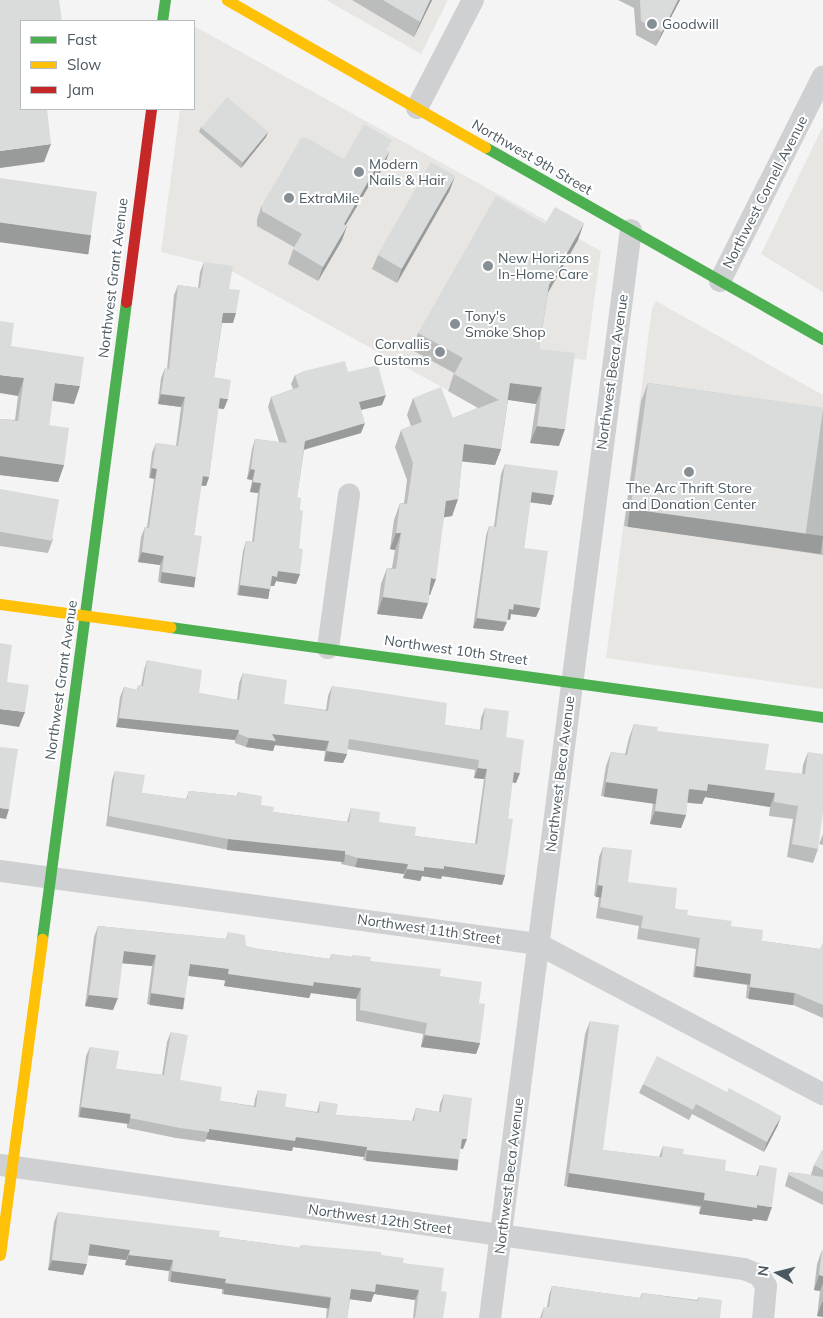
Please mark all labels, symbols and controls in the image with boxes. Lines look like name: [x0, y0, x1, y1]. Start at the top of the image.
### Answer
place label: Goodwill: [662, 16, 719, 32]
marker: Goodwill: [646, 18, 658, 30]
legend: [20, 20, 195, 110]
text: Fast: [67, 30, 97, 49]
text: Slow: [67, 55, 101, 74]
text: Jam: [67, 80, 94, 99]
street label: Northwest Cornell Avenue: [719, 113, 811, 271]
street label: Northwest 9th Street: [469, 116, 595, 198]
place label: Modern Nails & Hair: [369, 156, 446, 188]
marker: Modern Nails & Hair: [353, 166, 365, 178]
place label: ExtraMile: [299, 190, 359, 206]
marker: ExtraMile: [283, 192, 295, 204]
street label: Northwest Grant Avenue: [95, 197, 131, 359]
place label: New Horizons In-Home Care: [498, 250, 589, 282]
marker: New Horizons In-Home Care: [482, 260, 494, 272]
street label: Northwest Beca Avenue: [593, 293, 631, 451]
place label: Tony's Smoke Shop: [465, 308, 546, 341]
marker: Tony's Smoke Shop: [449, 318, 461, 330]
place label: Corvallis Customs: [374, 336, 430, 368]
marker: Corvallis Customs: [434, 346, 446, 358]
marker: The Arc Thrift Store and Donation Center: [683, 466, 695, 478]
place label: The Arc Thrift Store and Donation Center: [622, 480, 756, 512]
street label: Northwest Grant Avenue: [41, 599, 81, 761]
street label: Northwest 10th Street: [383, 632, 529, 668]
street label: Northwest Beca Avenue: [542, 695, 578, 853]
street label: Northwest 11th Street: [356, 911, 502, 947]
street label: Northwest Beca Avenue: [491, 1097, 527, 1255]
street label: Northwest 12th Street: [307, 1201, 453, 1237]
north arrow: [753, 1248, 803, 1298]
text: N: [753, 1264, 773, 1277]

